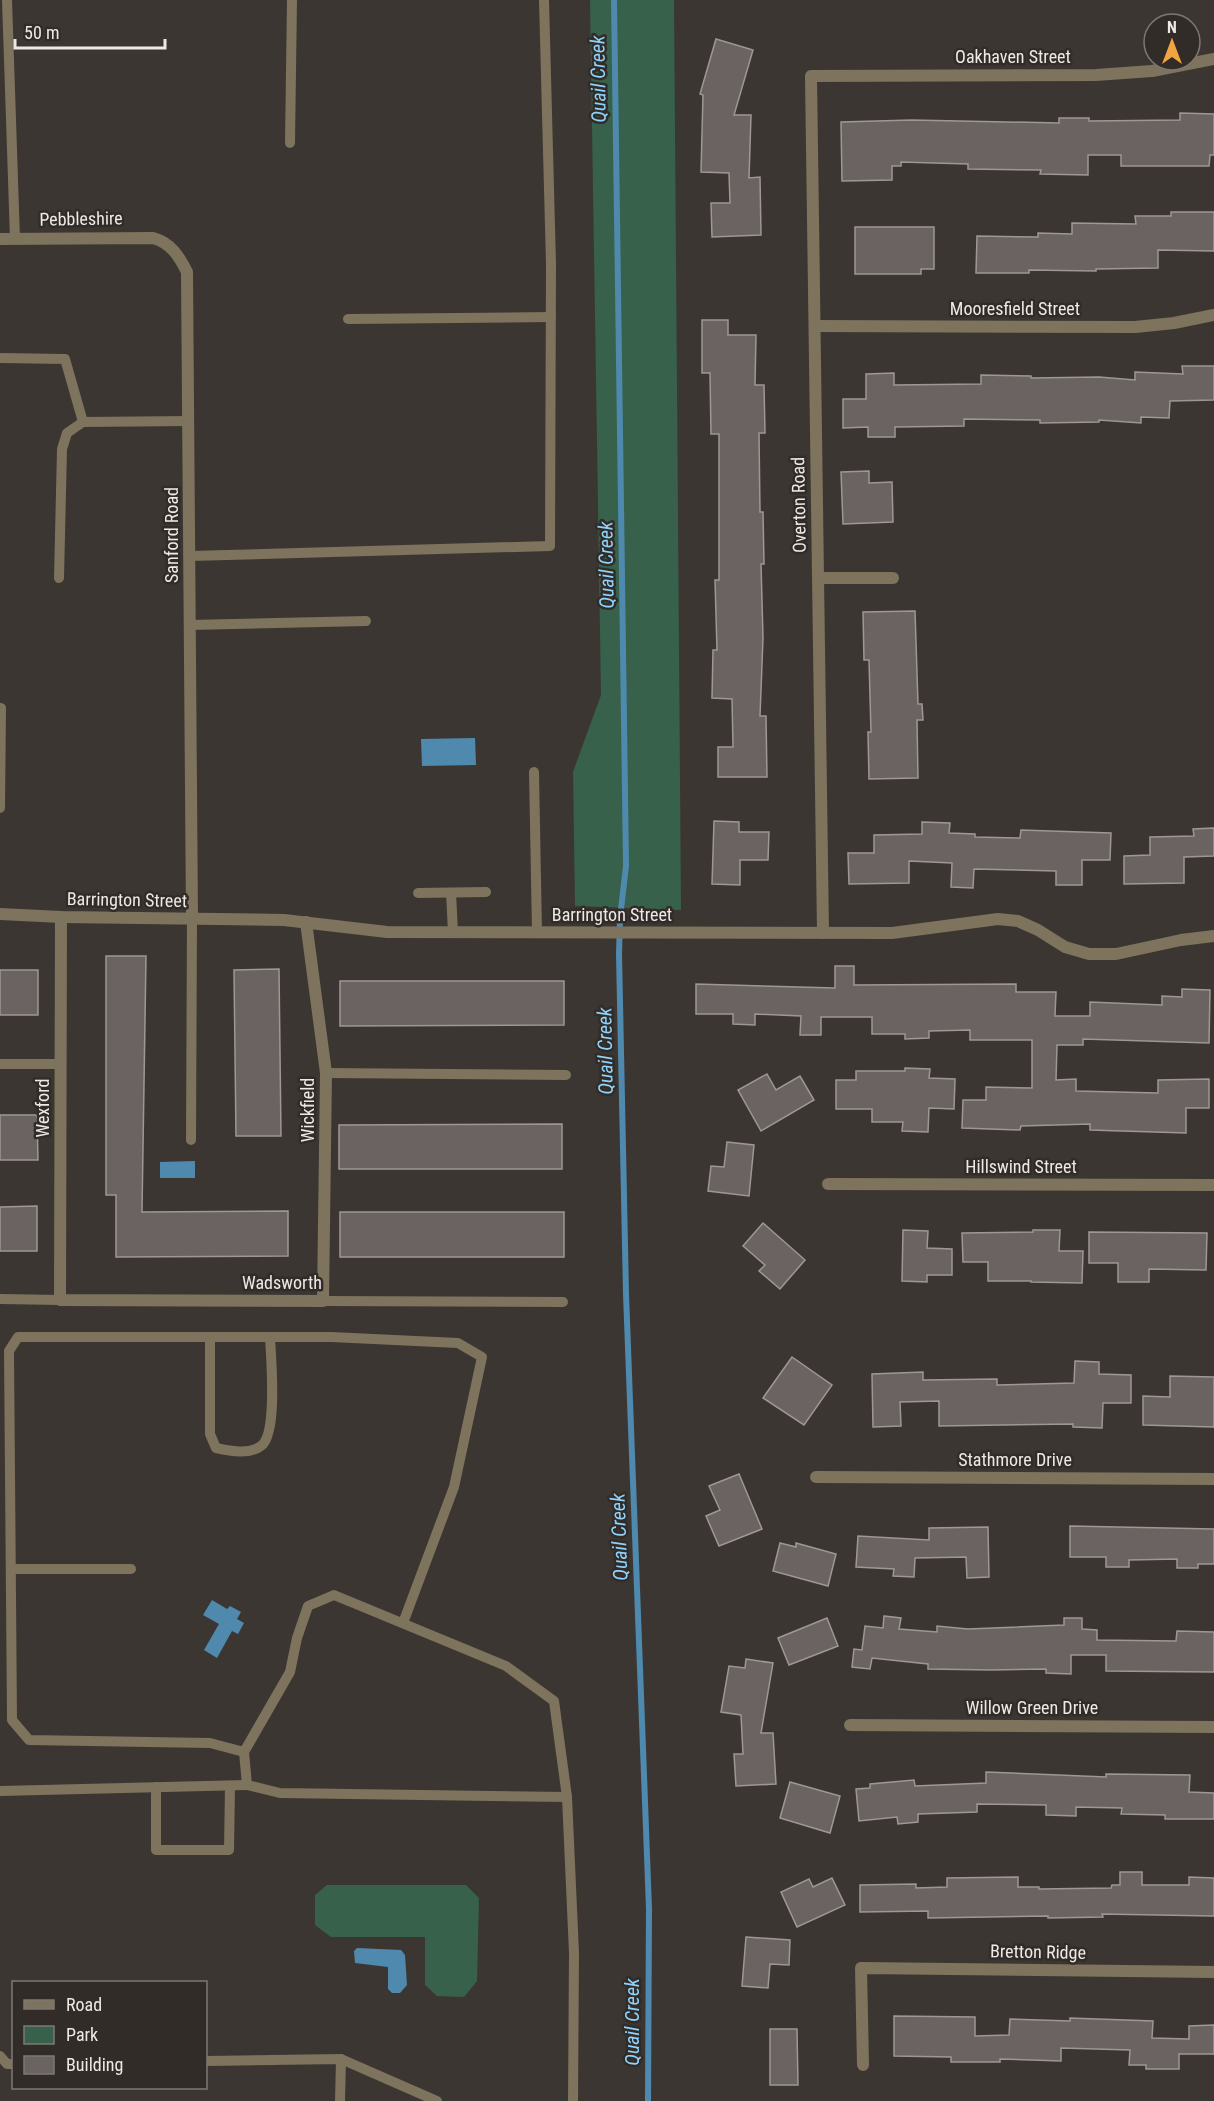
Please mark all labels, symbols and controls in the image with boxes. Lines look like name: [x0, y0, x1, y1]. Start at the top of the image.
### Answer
scale bar: [15, 12, 165, 50]
north arrow: [1142, 12, 1202, 72]
text: N: [1167, 18, 1177, 37]
text: 50 m: [24, 22, 59, 43]
water label: Quail Creek: [585, 34, 611, 123]
street label: Oakhaven Street: [955, 46, 1071, 67]
street label: Pebbleshire: [39, 207, 123, 230]
street label: Mooresfield Street: [950, 298, 1080, 319]
street label: Overton Road: [787, 457, 810, 553]
street label: Sanford Road: [161, 487, 182, 583]
water label: Quail Creek: [593, 520, 619, 609]
street label: Barrington Street: [67, 888, 187, 911]
street label: Barrington Street: [552, 904, 672, 925]
water label: Quail Creek: [592, 1006, 618, 1095]
street label: Wickfield: [297, 1078, 318, 1142]
street label: Wexford: [32, 1079, 53, 1137]
street label: Hillswind Street: [965, 1156, 1077, 1177]
street label: Wadsworth: [242, 1272, 322, 1293]
street label: Stathmore Drive: [958, 1449, 1072, 1470]
water label: Quail Creek: [605, 1492, 633, 1581]
street label: Willow Green Drive: [966, 1697, 1098, 1718]
street label: Bretton Ridge: [990, 1940, 1086, 1963]
water label: Quail Creek: [620, 1977, 644, 2066]
legend: [12, 1981, 207, 2089]
text: Road: [66, 1994, 102, 2015]
text: Park: [66, 2024, 98, 2045]
text: Building: [66, 2054, 123, 2075]

